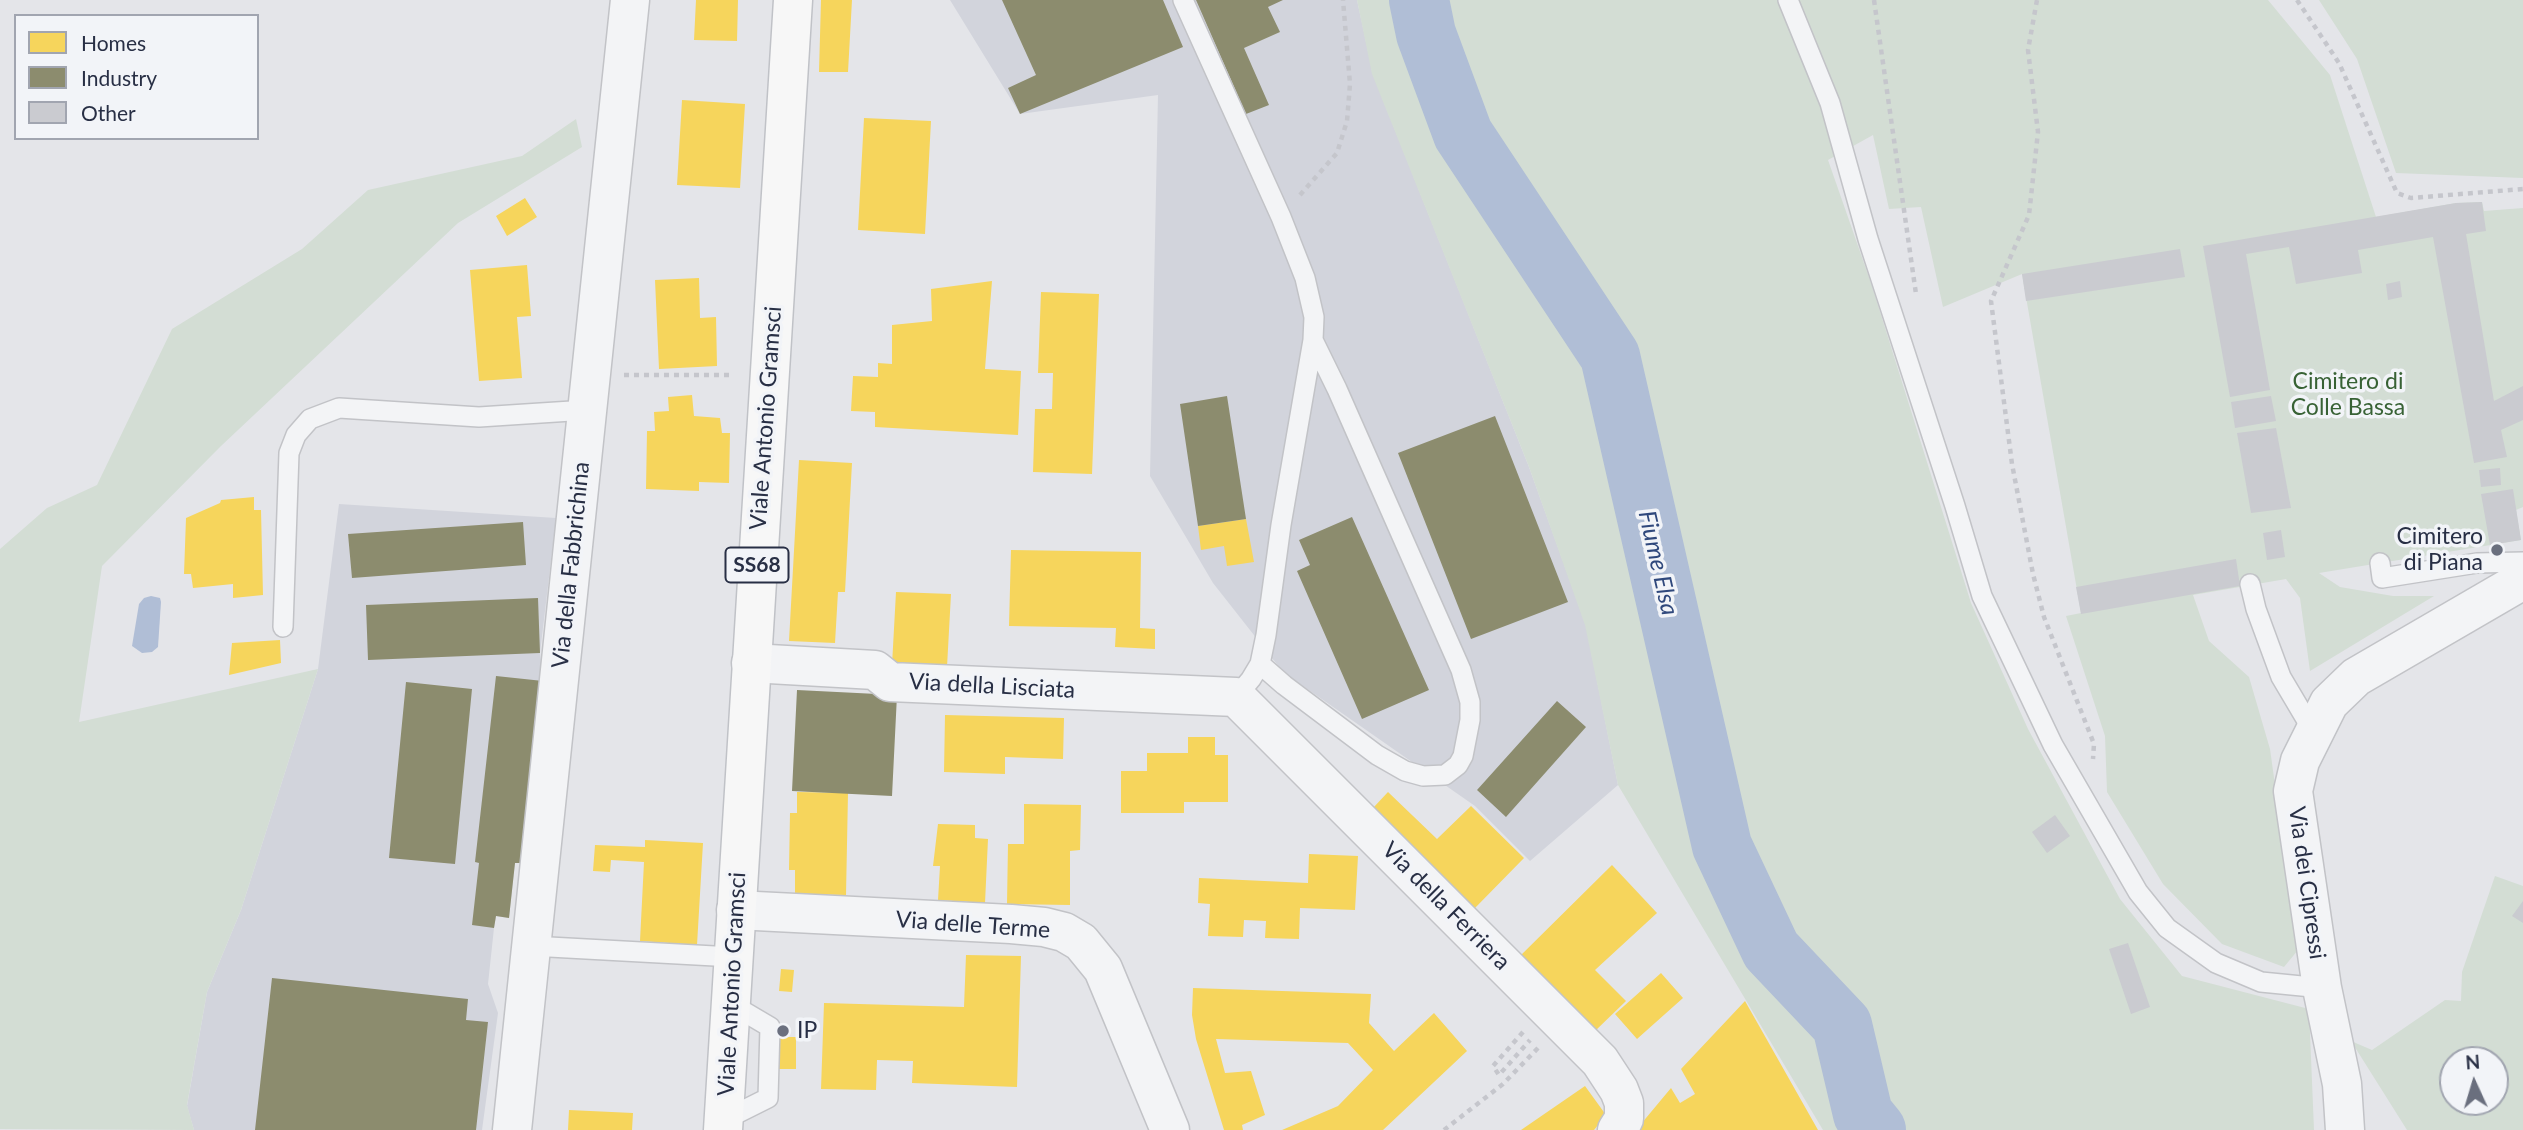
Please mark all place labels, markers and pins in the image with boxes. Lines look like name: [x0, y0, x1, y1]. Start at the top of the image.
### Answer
place label: Cimitero di Piana: [2396, 523, 2483, 577]
marker: Cimitero di Piana: [2489, 542, 2505, 558]
place label: IP: [797, 1017, 817, 1045]
marker: IP: [775, 1023, 791, 1039]

